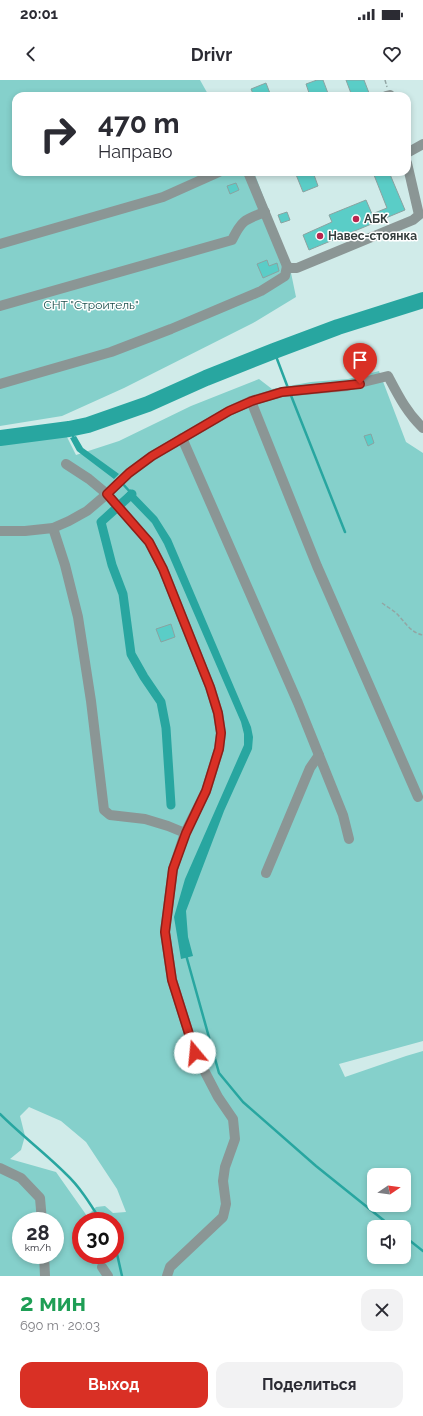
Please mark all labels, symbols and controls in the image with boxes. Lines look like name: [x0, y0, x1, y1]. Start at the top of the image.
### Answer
text: 20:01: [20, 5, 58, 23]
icon: back: [20, 43, 42, 65]
icon: heart: [381, 43, 403, 65]
text: Drivr: [191, 44, 232, 65]
text: 470 m: [98, 107, 180, 140]
icon: right: [32, 108, 84, 160]
text: Направо: [98, 141, 172, 162]
place label: АБК: [364, 212, 389, 226]
marker: АБК: [351, 214, 361, 224]
place label: Навес-стоянка: [328, 229, 417, 243]
marker: Навес-стоянка: [315, 231, 325, 241]
park label: СНТ "Строитель": [44, 298, 138, 312]
pin: [343, 343, 377, 384]
icon: arrive: [349, 349, 371, 371]
position arrow: [174, 1032, 216, 1074]
north arrow: [367, 1168, 411, 1212]
map controls: [367, 1168, 411, 1264]
speed limit sign: 30: [72, 1212, 124, 1264]
button: sound: [367, 1220, 411, 1264]
text: 28: [26, 1221, 50, 1245]
text: km/h: [25, 1242, 51, 1253]
text: 2 мин: [20, 1288, 86, 1317]
button: close: [361, 1289, 403, 1331]
text: 690 m · 20:03: [20, 1318, 100, 1333]
button: Выход: [20, 1362, 208, 1408]
button: Поделиться: [216, 1362, 403, 1408]

